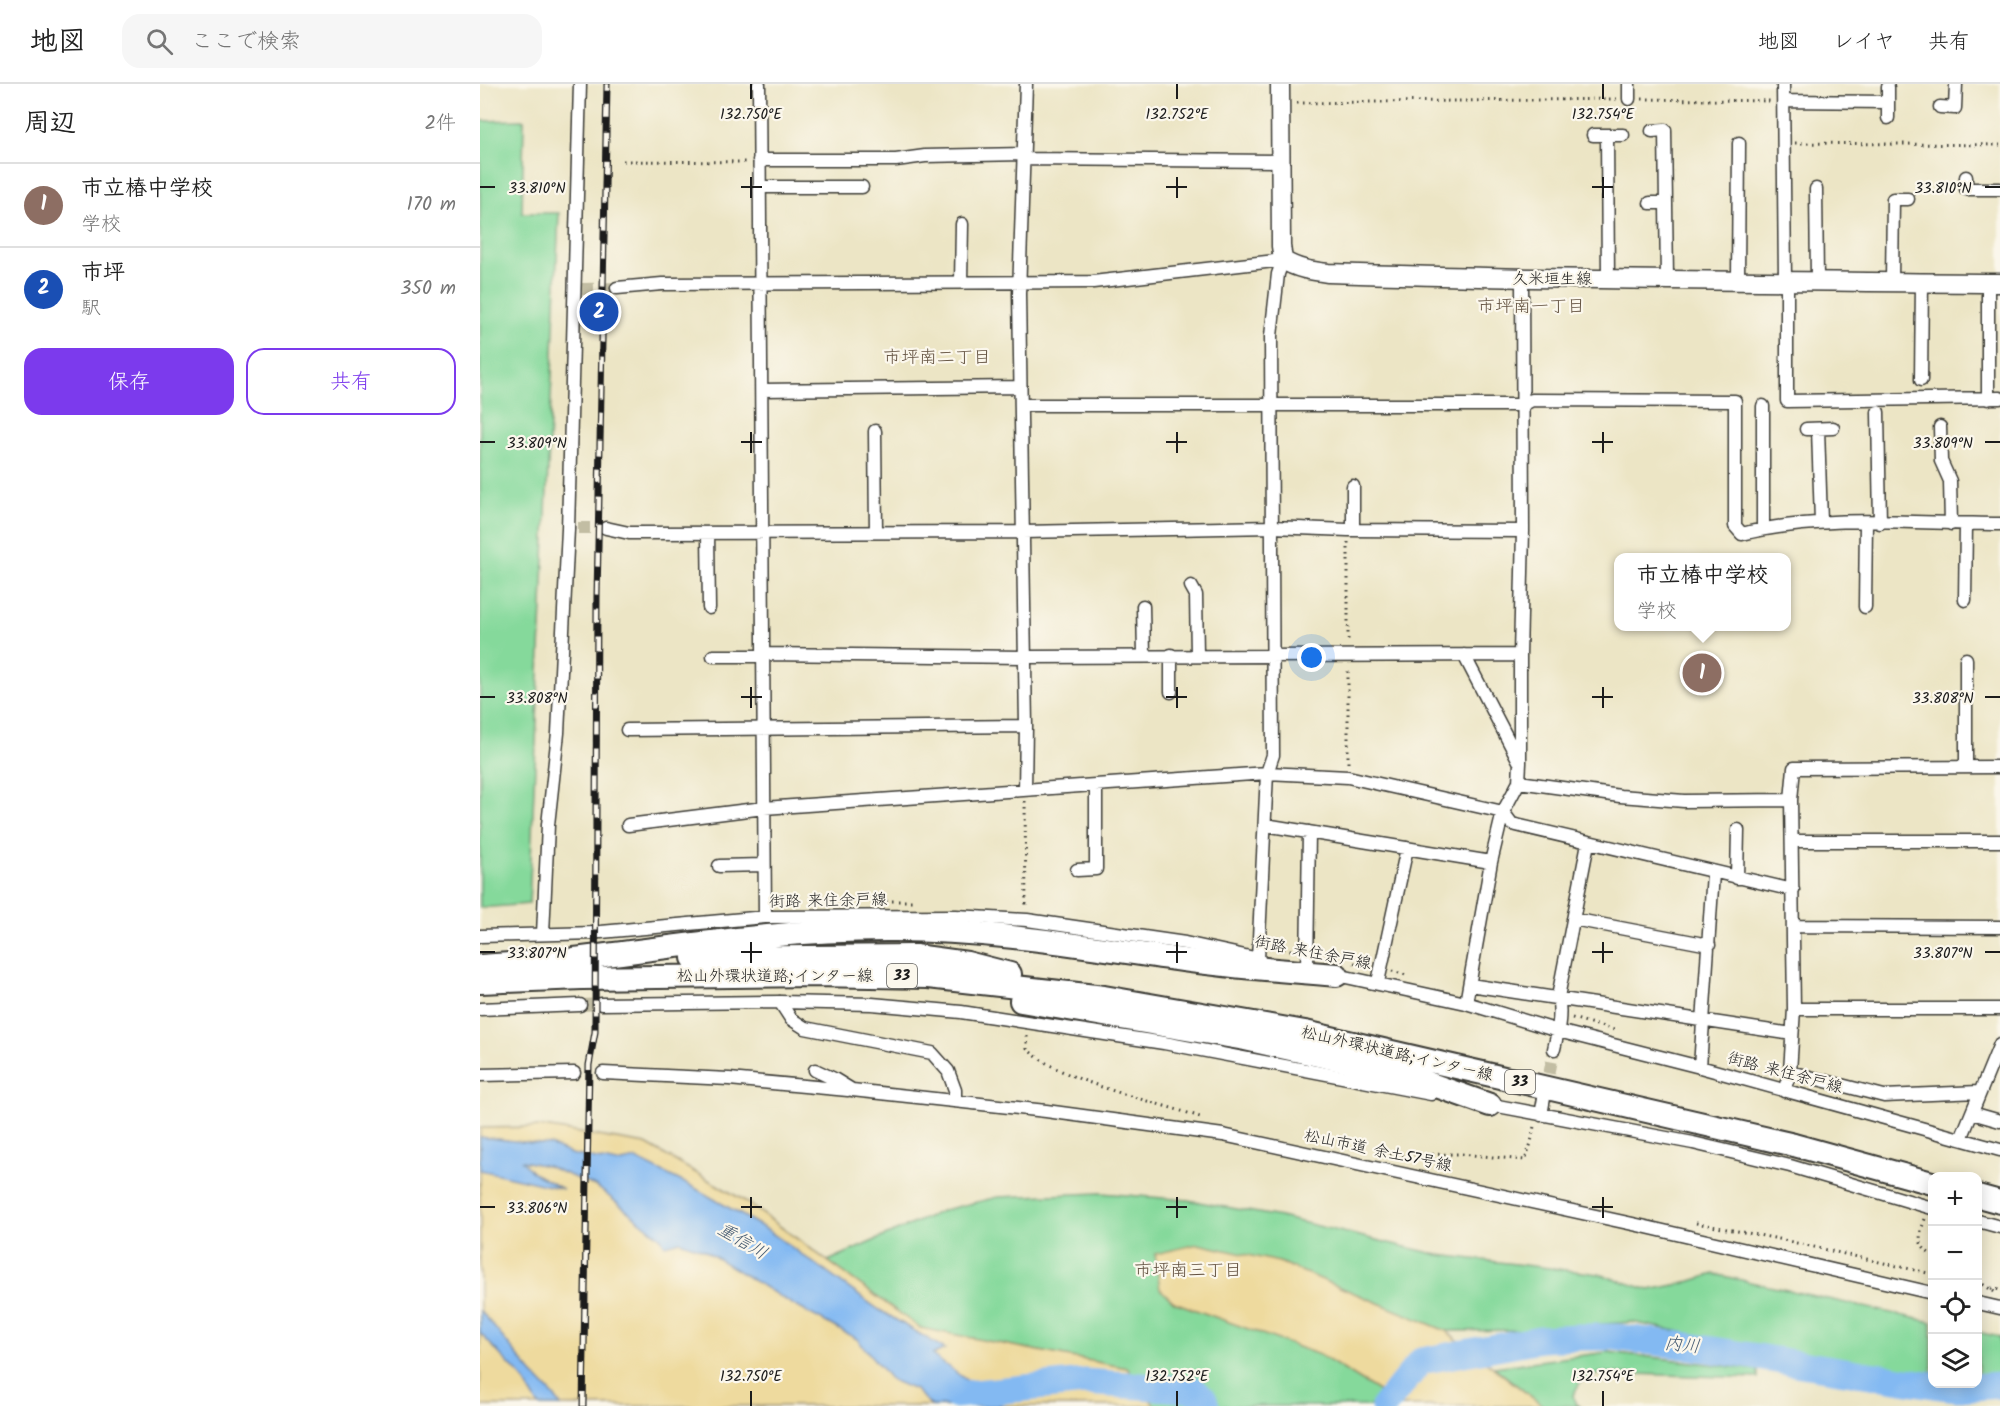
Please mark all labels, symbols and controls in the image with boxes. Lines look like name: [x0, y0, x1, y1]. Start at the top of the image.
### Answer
search box: [122, 14, 542, 68]
text: 地図: [30, 20, 86, 65]
icon: search: [143, 25, 176, 58]
text: ここで検索: [191, 25, 301, 60]
text: 地図: [1758, 26, 1800, 59]
text: レイヤ: [1833, 26, 1895, 59]
text: 共有: [1928, 26, 1970, 59]
text: 周辺: [24, 103, 76, 145]
text: 132.750°E: [720, 103, 783, 127]
text: 132.752°E: [1145, 103, 1210, 127]
text: 132.754°E: [1572, 103, 1636, 127]
text: 2件: [424, 108, 456, 140]
text: 市立椿中学校: [81, 172, 213, 207]
text: 33.810°N: [508, 177, 566, 201]
text: 33.810°N: [1914, 177, 1972, 201]
text: 1: [40, 189, 47, 221]
text: 170 m: [407, 189, 456, 221]
text: 学校: [81, 209, 121, 241]
text: 市坪: [81, 256, 125, 291]
street label: 久米垣生線: [1512, 267, 1592, 292]
text: 2: [38, 273, 49, 305]
text: 350 m: [400, 273, 456, 305]
pin: 2: [580, 290, 618, 334]
text: 駅: [81, 293, 101, 325]
district label: 市坪南一丁目: [1477, 293, 1585, 322]
district label: 市坪南二丁目: [883, 344, 991, 373]
button: 保存: [24, 348, 234, 415]
button: 共有: [246, 348, 456, 415]
text: 33.809°N: [507, 432, 567, 456]
text: 33.809°N: [1913, 432, 1973, 456]
popup: [1614, 553, 1791, 631]
text: 市立椿中学校: [1636, 559, 1769, 594]
text: 学校: [1636, 596, 1676, 628]
your location: [1297, 643, 1326, 672]
pin: 1: [1682, 650, 1722, 696]
text: 33.808°N: [506, 687, 568, 711]
text: 33.808°N: [1912, 687, 1974, 711]
street label: 街路 来住余戸線: [769, 887, 887, 915]
street label: 街路 来住余戸線: [1252, 929, 1374, 977]
text: 33.807°N: [507, 942, 567, 966]
text: 33.807°N: [1913, 942, 1973, 966]
street label: 松山外環状道路;インター線: [677, 964, 873, 989]
road number: 33: [887, 964, 917, 988]
street label: 松山外環状道路;インター線: [1299, 1020, 1495, 1088]
street label: 街路 来住余戸線: [1725, 1046, 1845, 1100]
road number: 33: [1505, 1070, 1535, 1094]
street label: 松山市道 余土57号線: [1302, 1123, 1454, 1179]
map controls: [1928, 1172, 1982, 1388]
button: +: [1928, 1172, 1982, 1226]
text: 33.806°N: [507, 1197, 567, 1221]
water label: 重信川: [711, 1216, 773, 1268]
button: −: [1928, 1226, 1982, 1280]
district label: 市坪南三丁目: [1134, 1257, 1242, 1286]
button: locate: [1928, 1280, 1982, 1334]
water label: 内川: [1663, 1330, 1701, 1362]
button: layers: [1928, 1334, 1982, 1388]
text: 132.750°E: [720, 1365, 783, 1389]
text: 132.752°E: [1145, 1365, 1210, 1389]
text: 132.754°E: [1572, 1365, 1636, 1389]

